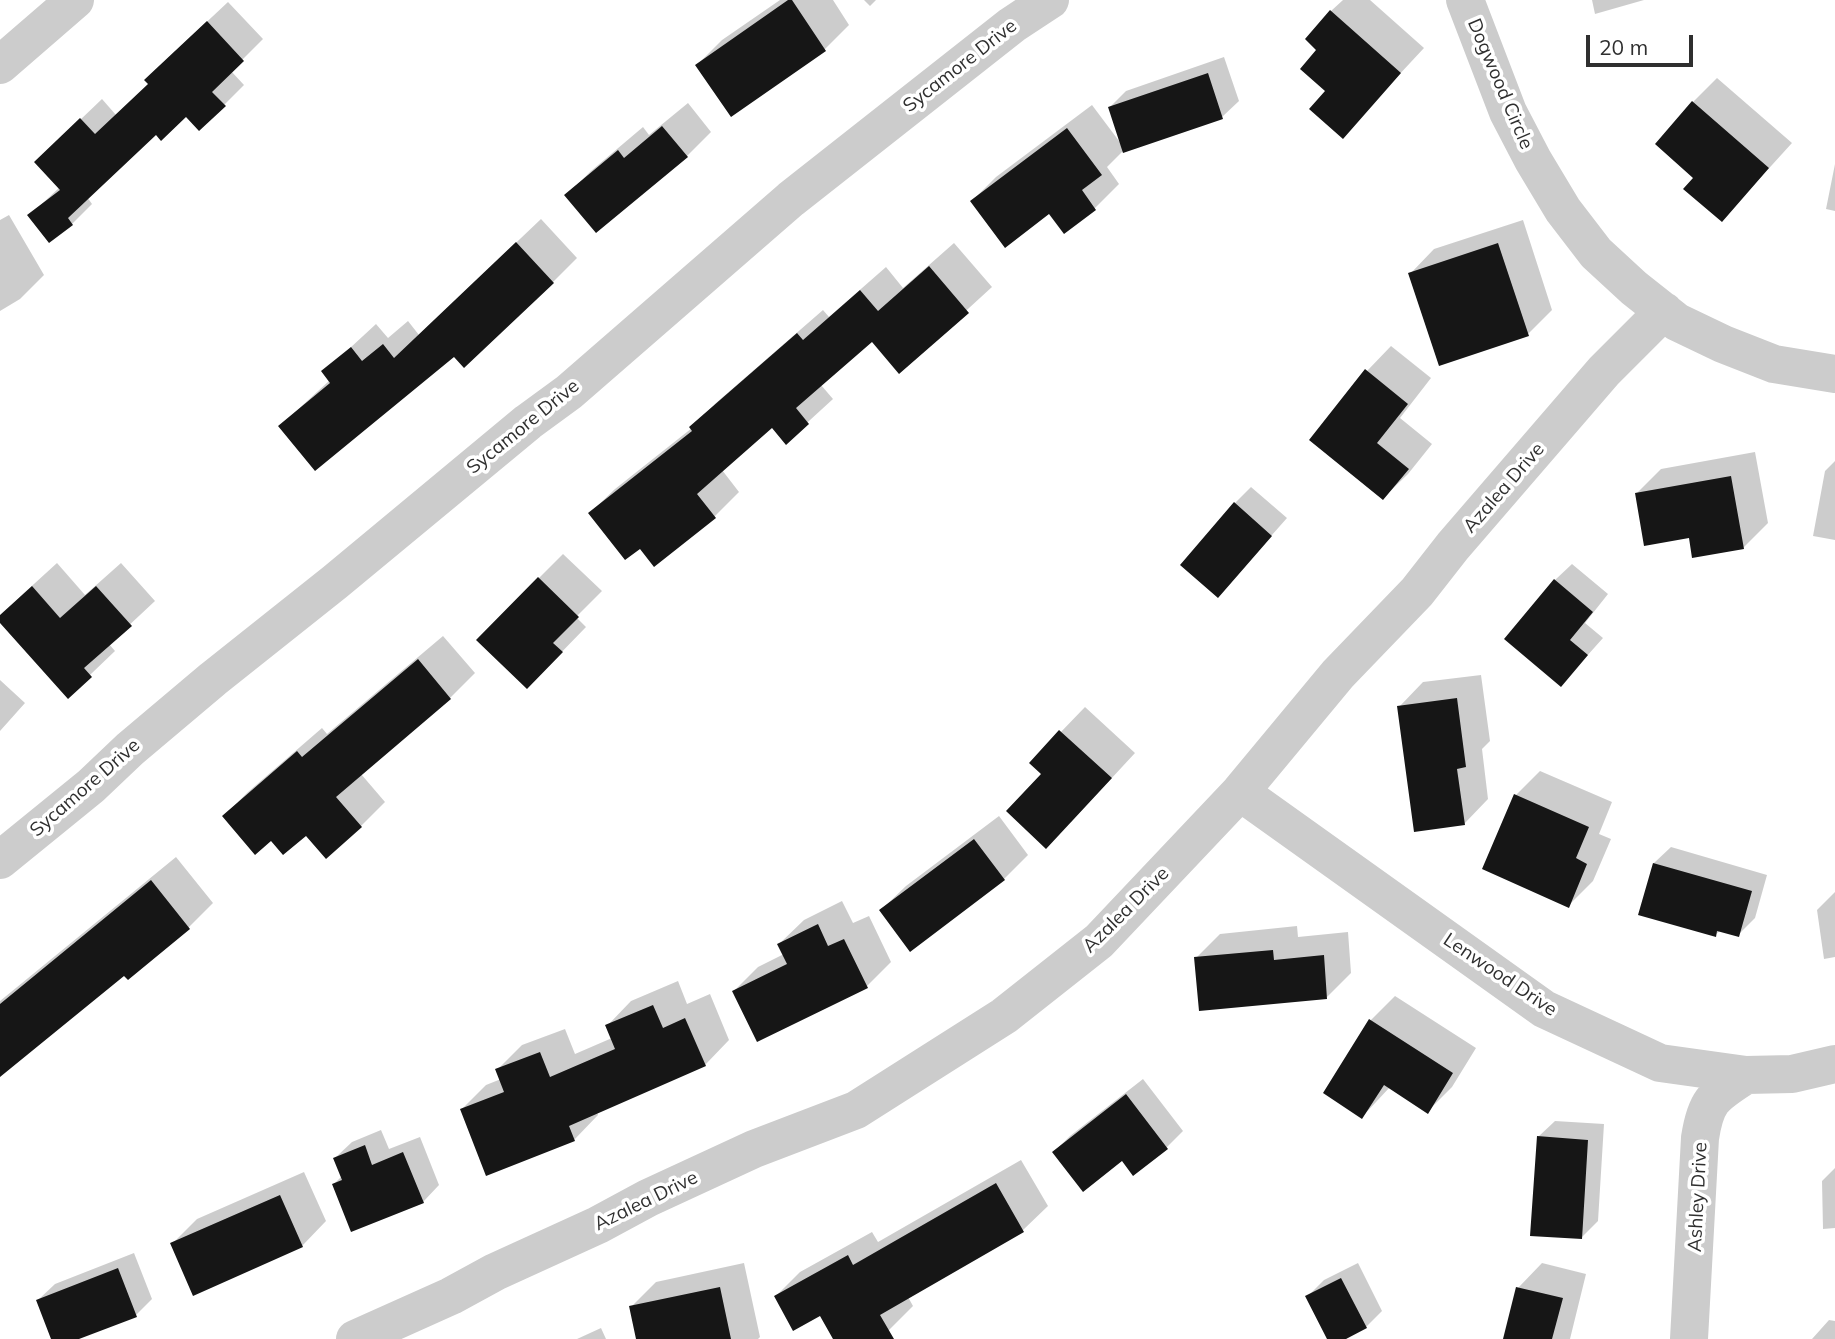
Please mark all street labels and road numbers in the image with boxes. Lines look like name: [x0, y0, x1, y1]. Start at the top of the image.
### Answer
street label: Sycamore Drive: [899, 15, 1021, 117]
street label: Dogwood Circle: [1462, 15, 1538, 153]
street label: Sycamore Drive: [462, 375, 584, 479]
street label: Azalea Drive: [1459, 438, 1549, 538]
street label: Sycamore Drive: [25, 734, 145, 842]
street label: Azalea Drive: [1078, 862, 1174, 958]
street label: Lenwood Drive: [1439, 929, 1561, 1021]
street label: Ashley Drive: [1684, 1141, 1712, 1253]
street label: Azalea Drive: [591, 1166, 701, 1236]

